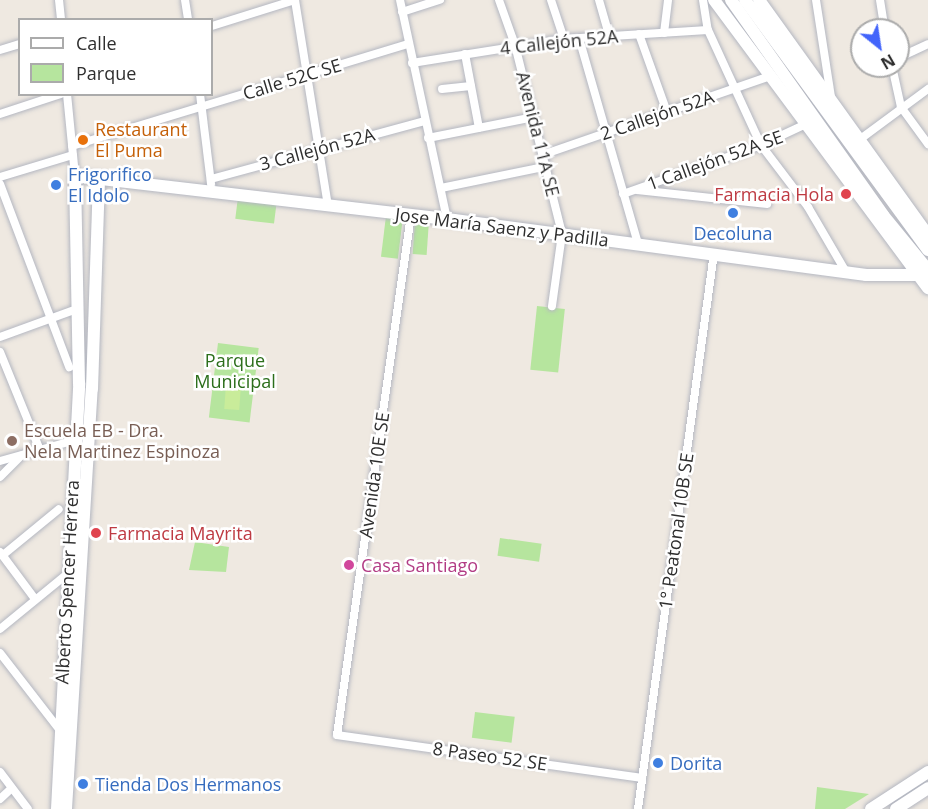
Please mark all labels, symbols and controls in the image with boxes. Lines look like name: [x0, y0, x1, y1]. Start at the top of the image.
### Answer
legend: [18, 18, 213, 96]
north arrow: [850, 18, 910, 78]
street label: 4 Callejón 52A: [499, 25, 619, 59]
text: Calle: [76, 31, 117, 55]
text: N: [877, 49, 899, 75]
street label: Calle 52C SE: [240, 54, 344, 104]
text: Parque: [76, 61, 136, 85]
street label: Avenida 11A SE: [512, 69, 564, 199]
street label: 2 Callejón 52A: [597, 85, 717, 145]
place label: Restaurant El Puma: [95, 119, 187, 162]
street label: 3 Callejón 52A: [257, 123, 377, 175]
street label: 1 Callejón 52A SE: [644, 125, 786, 195]
marker: Restaurant El Puma: [76, 133, 90, 147]
place label: Frigorifico El Idolo: [68, 164, 152, 207]
marker: Frigorifico El Idolo: [49, 178, 63, 192]
place label: Farmacia Hola: [714, 183, 834, 205]
marker: Farmacia Hola: [839, 187, 853, 201]
street label: Jose María Saenz y Padilla: [394, 203, 610, 251]
marker: Decoluna: [726, 206, 740, 220]
place label: Decoluna: [693, 222, 773, 244]
park label: Parque Municipal: [194, 350, 276, 392]
street label: Avenida 10E SE: [354, 411, 394, 539]
place label: Escuela EB - Dra. Nela Martinez Espinoza: [24, 420, 220, 462]
marker: Escuela EB - Dra. Nela Martinez Espinoza: [5, 434, 19, 448]
street label: 1° Peatonal 10B SE: [654, 451, 698, 611]
street label: Alberto Spencer Herrera: [51, 479, 83, 685]
place label: Farmacia Mayrita: [108, 522, 253, 544]
marker: Farmacia Mayrita: [89, 526, 103, 540]
place label: Casa Santiago: [361, 554, 478, 576]
marker: Casa Santiago: [342, 558, 356, 572]
street label: 8 Paseo 52 SE: [431, 737, 549, 775]
place label: Dorita: [670, 752, 722, 774]
marker: Dorita: [651, 756, 665, 770]
place label: Tienda Dos Hermanos: [95, 773, 281, 795]
marker: Tienda Dos Hermanos: [76, 777, 90, 791]

